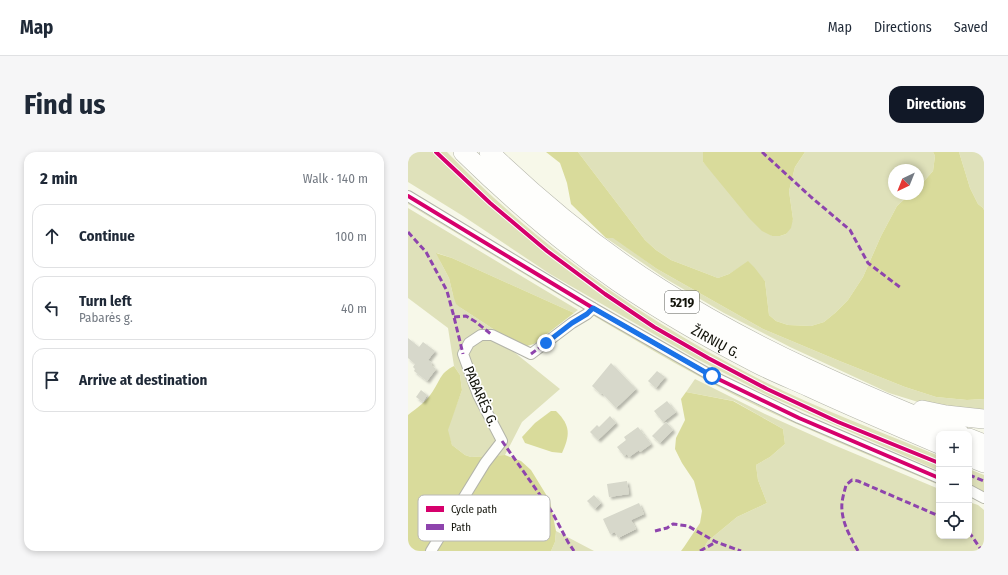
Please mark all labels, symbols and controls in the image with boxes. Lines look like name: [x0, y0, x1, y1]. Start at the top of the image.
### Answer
text: Map: [20, 16, 53, 39]
text: Map: [828, 19, 852, 36]
text: Directions: [874, 19, 932, 36]
text: Saved: [954, 19, 988, 36]
button: Directions: [889, 86, 984, 123]
text: Find us: [24, 88, 106, 121]
north arrow: [888, 164, 924, 200]
text: 2 min: [40, 168, 78, 189]
text: Walk · 140 m: [303, 171, 368, 186]
icon: ahead: [41, 225, 63, 247]
text: Continue: [79, 227, 135, 245]
text: 100 m: [335, 229, 367, 244]
road number: 5219: [665, 291, 699, 313]
text: Turn left: [79, 292, 132, 310]
icon: left: [41, 297, 63, 319]
text: 40 m: [341, 301, 367, 316]
text: Pabarės g.: [79, 310, 133, 325]
street label: ŽIRNIŲ G.: [688, 321, 743, 362]
route end: [537, 334, 555, 352]
street label: PABARĖS G.: [460, 363, 501, 429]
route start: [703, 367, 721, 385]
icon: arrive: [41, 369, 63, 391]
text: Arrive at destination: [79, 371, 207, 389]
map controls: [936, 431, 972, 539]
button: +: [936, 431, 972, 467]
button: −: [936, 467, 972, 503]
legend: [418, 495, 550, 541]
text: Cycle path: [451, 503, 497, 516]
button: locate: [936, 503, 972, 539]
text: Path: [451, 521, 471, 534]

